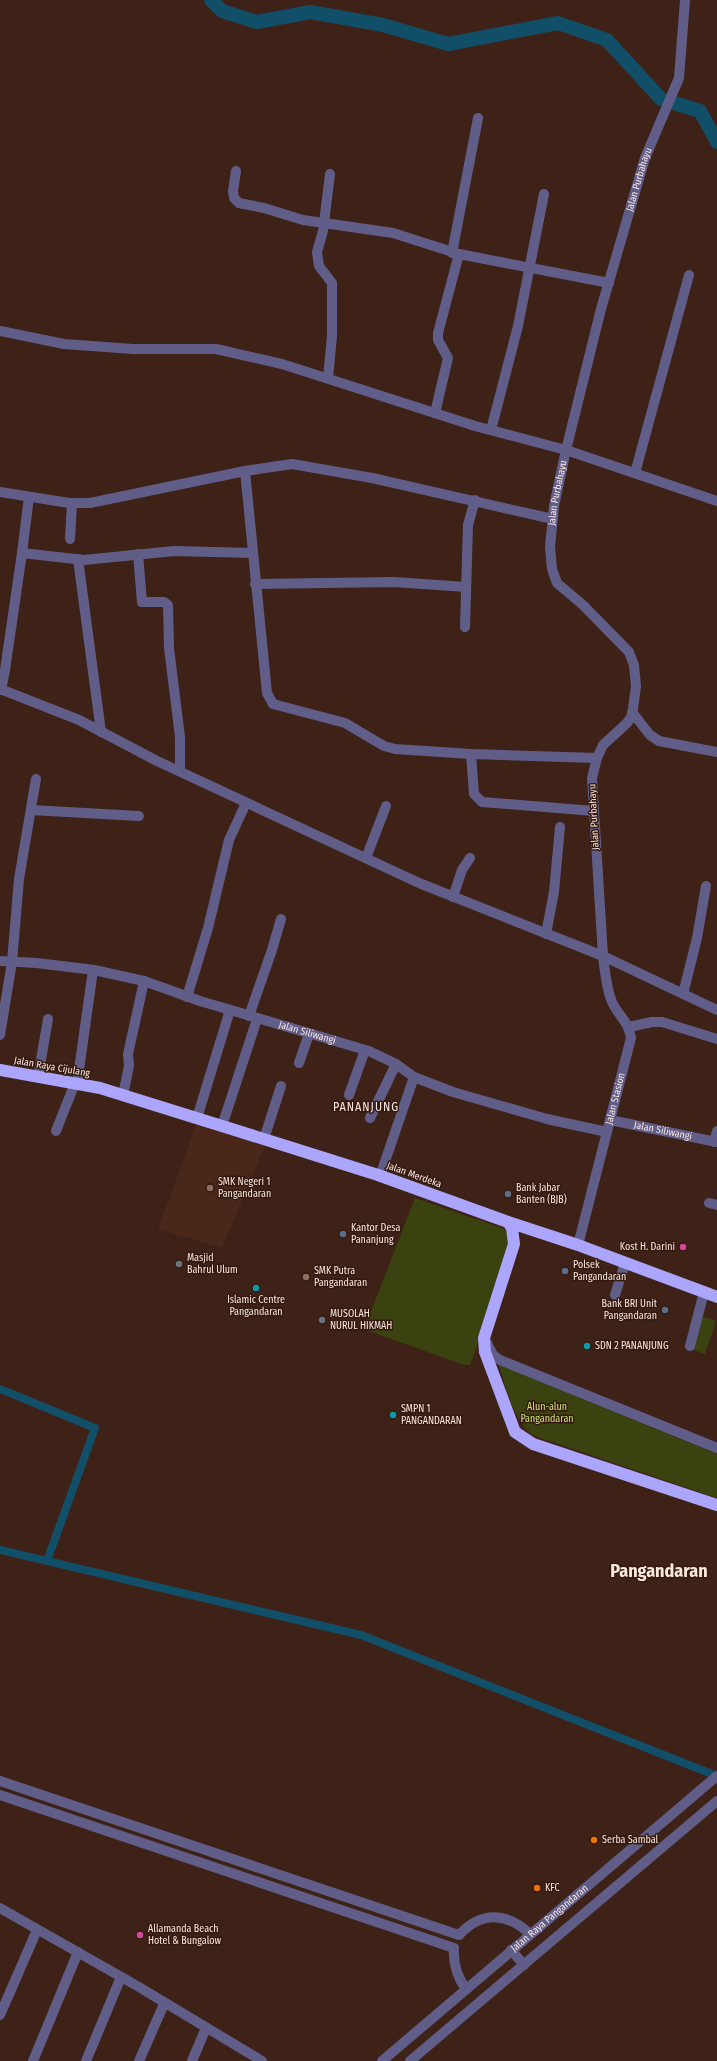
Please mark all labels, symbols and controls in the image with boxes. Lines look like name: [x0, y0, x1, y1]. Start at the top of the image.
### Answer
street label: Jalan Purbahayu: [624, 146, 655, 213]
street label: Jalan Purbahayu: [546, 459, 570, 526]
street label: Jalan Purbahayu: [586, 784, 602, 850]
street label: Jalan Siliwangi: [277, 1019, 337, 1047]
street label: Jalan Raya Cijulang: [13, 1054, 91, 1080]
street label: Jalan Stasion: [603, 1072, 628, 1126]
district label: PANANJUNG: [333, 1100, 399, 1114]
street label: Jalan Siliwangi: [633, 1119, 693, 1143]
street label: Jalan Merdeka: [385, 1160, 443, 1191]
place label: SMK Negeri 1 Pangandaran: [218, 1176, 271, 1200]
place label: Bank Jabar Banten (BJB): [516, 1182, 567, 1206]
marker: SMK Negeri 1 Pangandaran: [205, 1183, 215, 1193]
marker: Bank Jabar Banten (BJB): [503, 1189, 513, 1199]
place label: Kantor Desa Pananjung: [351, 1222, 401, 1246]
marker: Kantor Desa Pananjung: [338, 1229, 348, 1239]
place label: Kost H. Darini: [620, 1241, 675, 1253]
marker: Kost H. Darini: [678, 1242, 688, 1252]
place label: Masjid Bahrul Ulum: [187, 1252, 238, 1276]
marker: Masjid Bahrul Ulum: [174, 1259, 184, 1269]
place label: Polsek Pangandaran: [573, 1259, 626, 1283]
place label: SMK Putra Pangandaran: [314, 1265, 367, 1289]
marker: Polsek Pangandaran: [560, 1266, 570, 1276]
marker: SMK Putra Pangandaran: [301, 1272, 311, 1282]
marker: Islamic Centre Pangandaran: [251, 1283, 261, 1293]
place label: Islamic Centre Pangandaran: [227, 1294, 285, 1318]
place label: Bank BRI Unit Pangandaran: [602, 1298, 658, 1322]
marker: Bank BRI Unit Pangandaran: [660, 1305, 670, 1315]
place label: MUSOLAH NURUL HIKMAH: [330, 1308, 392, 1332]
marker: MUSOLAH NURUL HIKMAH: [317, 1315, 327, 1325]
place label: SDN 2 PANANJUNG: [595, 1340, 669, 1352]
marker: SDN 2 PANANJUNG: [582, 1341, 592, 1351]
park label: Alun-alun Pangandaran: [520, 1401, 574, 1425]
place label: SMPN 1 PANGANDARAN: [401, 1403, 462, 1427]
marker: SMPN 1 PANGANDARAN: [388, 1410, 398, 1420]
district label: Pangandaran: [610, 1560, 708, 1582]
place label: Serba Sambal: [602, 1834, 658, 1846]
marker: Serba Sambal: [589, 1835, 599, 1845]
street label: Jalan Raya Pangandaran: [508, 1882, 591, 1955]
place label: KFC: [545, 1882, 560, 1894]
marker: KFC: [532, 1883, 542, 1893]
place label: Allamanda Beach Hotel & Bungalow: [148, 1923, 221, 1947]
marker: Allamanda Beach Hotel & Bungalow: [135, 1930, 145, 1940]

